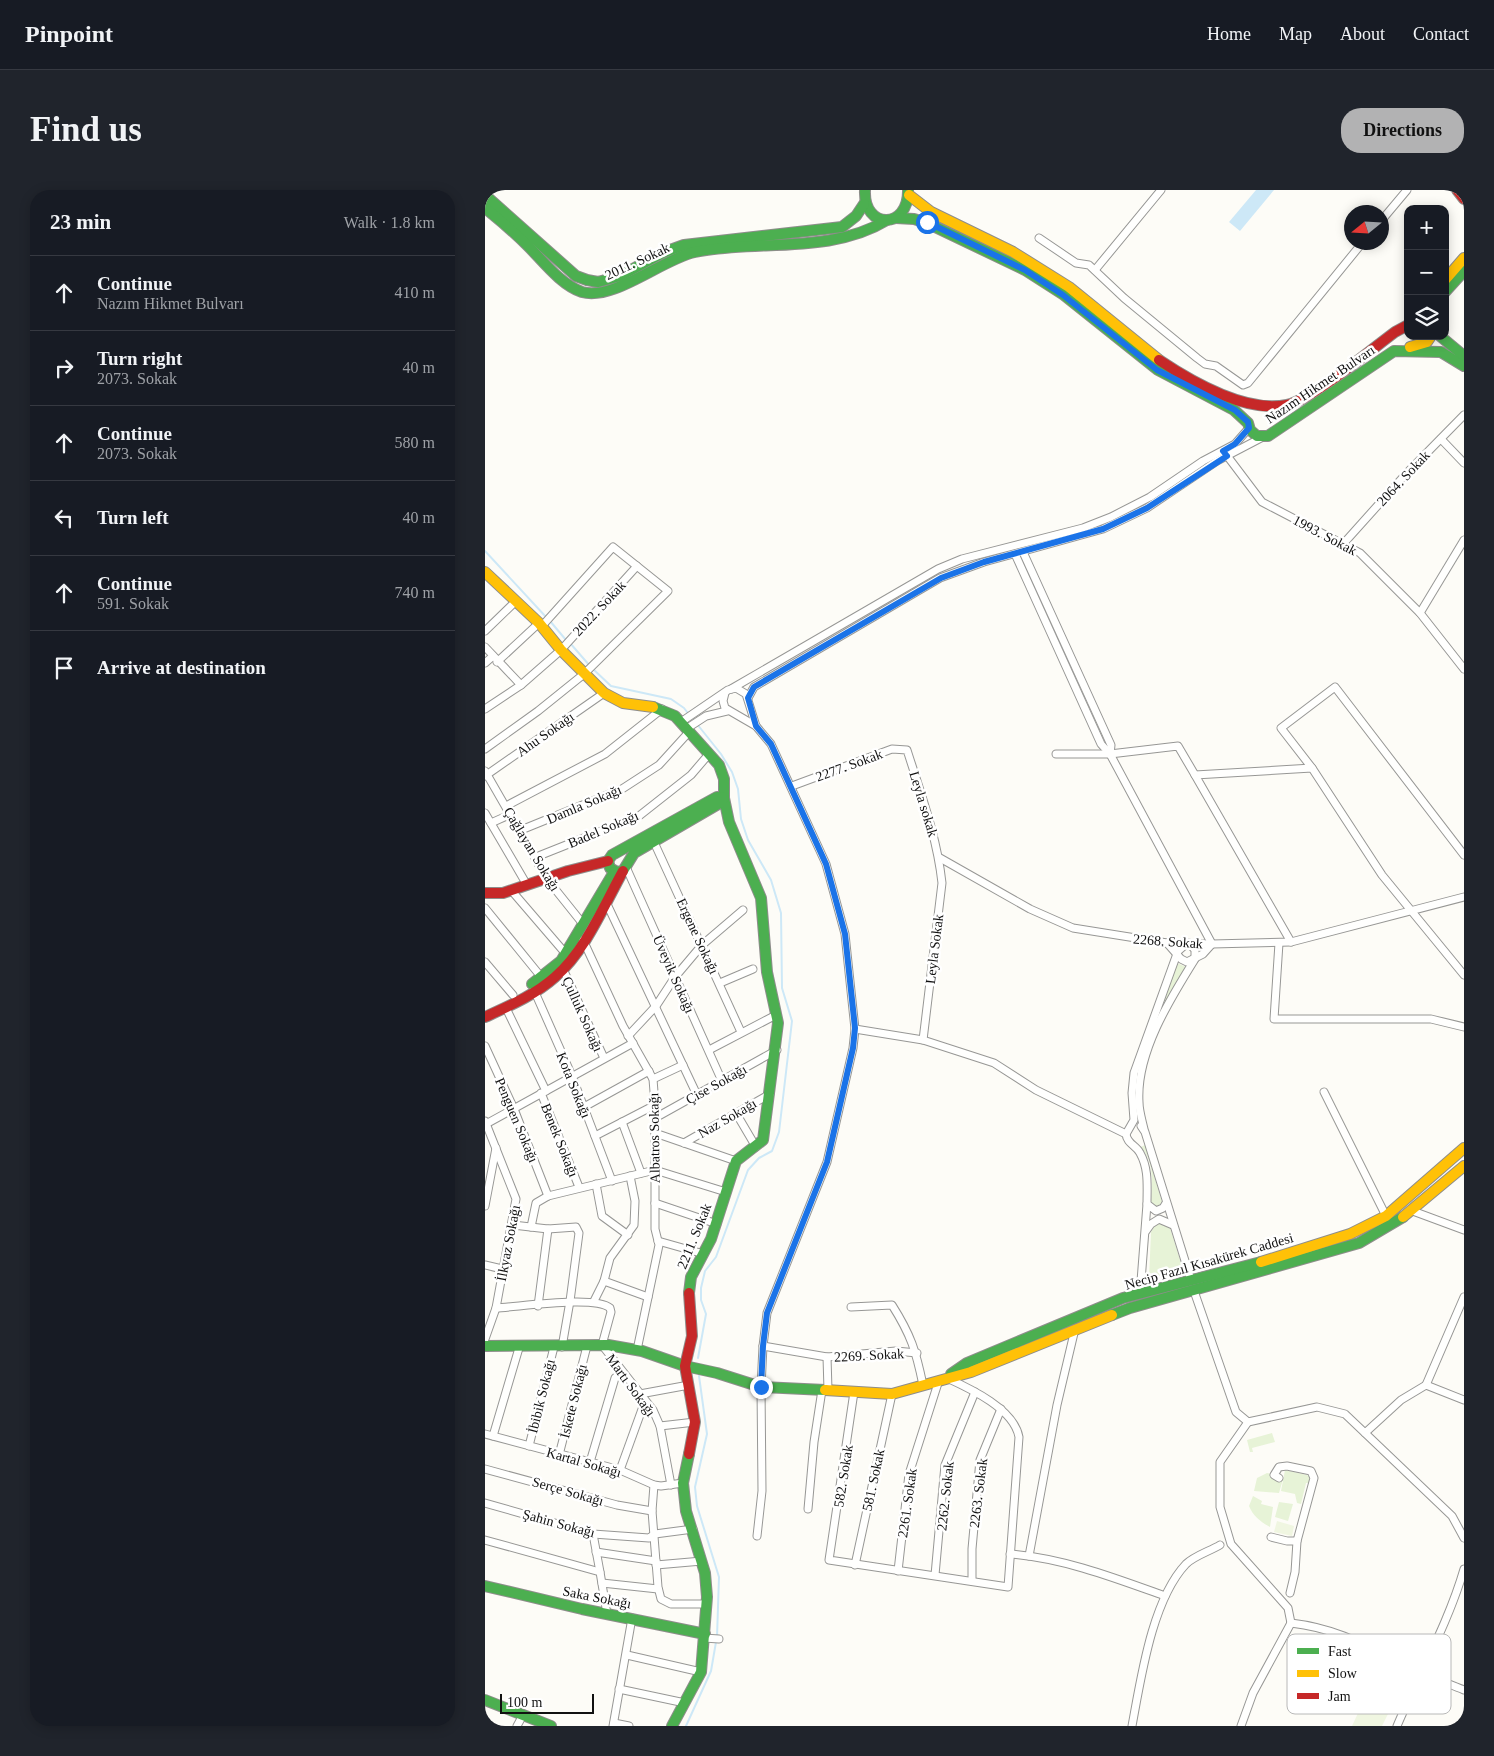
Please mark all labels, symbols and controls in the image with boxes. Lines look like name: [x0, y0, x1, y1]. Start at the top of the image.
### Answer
text: Pinpoint: [25, 21, 113, 47]
text: Home: [1207, 24, 1251, 44]
text: Map: [1279, 24, 1312, 44]
text: About: [1340, 24, 1385, 44]
text: Contact: [1413, 24, 1469, 44]
button: Directions: [1341, 108, 1464, 153]
text: Find us: [30, 110, 142, 149]
north arrow: [1344, 205, 1389, 250]
map controls: [1404, 205, 1449, 340]
button: +: [1404, 205, 1449, 250]
text: 23 min: [50, 210, 111, 234]
route start: [916, 211, 939, 234]
text: Walk · 1.8 km: [344, 214, 435, 231]
street label: 2011. Sokak: [603, 240, 672, 283]
button: −: [1404, 250, 1449, 295]
text: Continue: [97, 273, 172, 294]
icon: ahead: [50, 279, 78, 307]
text: 410 m: [395, 284, 435, 301]
text: Nazım Hikmet Bulvarı: [97, 295, 244, 312]
button: layers: [1404, 295, 1449, 340]
street label: Nazım Hikmet Bulvarı: [1263, 342, 1378, 427]
text: Turn right: [97, 348, 182, 369]
icon: right: [50, 354, 78, 382]
text: 40 m: [403, 359, 435, 376]
text: 2073. Sokak: [97, 370, 177, 387]
text: Continue: [97, 423, 172, 444]
icon: ahead: [50, 429, 78, 457]
text: 580 m: [395, 434, 435, 451]
text: 2073. Sokak: [97, 445, 177, 462]
street label: 2064. Sokak: [1374, 448, 1433, 509]
icon: left: [50, 504, 78, 532]
text: Turn left: [97, 507, 169, 528]
text: 40 m: [403, 509, 435, 526]
street label: 1993. Sokak: [1290, 512, 1359, 558]
text: Continue: [97, 573, 172, 594]
street label: 2022. Sokak: [570, 578, 629, 639]
icon: ahead: [50, 579, 78, 607]
text: 740 m: [395, 584, 435, 601]
text: 591. Sokak: [97, 595, 169, 612]
icon: arrive: [50, 654, 78, 682]
text: Arrive at destination: [97, 657, 266, 678]
street label: Ahu Sokağı: [514, 709, 577, 760]
street label: 2277. Sokak: [814, 746, 885, 784]
street label: Leyla sokak: [906, 769, 941, 839]
street label: Damla Sokağı: [545, 782, 624, 827]
street label: Çağlayan Sokağı: [501, 805, 563, 894]
street label: Badel Sokağı: [566, 808, 641, 851]
street label: Ergene Sokağı: [673, 896, 722, 977]
street label: Leyla Sokak: [923, 913, 946, 985]
street label: 2268. Sokak: [1133, 932, 1203, 951]
street label: Üveyik Sokağı: [650, 933, 698, 1016]
street label: Çulluk Sokağı: [559, 974, 606, 1054]
street label: Kota Sokağı: [554, 1050, 594, 1120]
street label: Çise Sokağı: [683, 1062, 749, 1107]
street label: Penguen Sokağı: [492, 1076, 541, 1165]
street label: Albatros Sokağı: [646, 1092, 663, 1183]
street label: Naz Sokağı: [695, 1096, 759, 1141]
street label: Benek Sokağı: [538, 1101, 581, 1179]
street label: 2211. Sokak: [674, 1201, 714, 1271]
street label: İlkyaz Sokağı: [494, 1204, 523, 1283]
street label: Necip Fazıl Kısakürek Caddesi: [1123, 1230, 1295, 1293]
street label: 2269. Sokak: [834, 1346, 904, 1365]
street label: Martı Sokağı: [603, 1351, 658, 1420]
street label: İbibik Sokağı: [525, 1357, 558, 1435]
street label: İskete Sokağı: [557, 1362, 590, 1440]
route end: [750, 1376, 773, 1399]
street label: 582. Sokak: [831, 1444, 856, 1508]
street label: Kartal Sokağı: [545, 1445, 623, 1480]
street label: 581. Sokak: [860, 1448, 887, 1512]
street label: 2263. Sokak: [967, 1457, 990, 1529]
street label: 2262. Sokak: [934, 1460, 957, 1532]
street label: 2261. Sokak: [895, 1467, 920, 1539]
street label: Serçe Sokağı: [530, 1474, 605, 1509]
street label: Şahin Sokağı: [521, 1507, 597, 1540]
street label: Saka Sokağı: [561, 1583, 633, 1612]
legend: [1287, 1634, 1451, 1714]
text: Fast: [1328, 1644, 1351, 1659]
text: Slow: [1328, 1666, 1358, 1681]
text: Jam: [1328, 1689, 1351, 1704]
scale bar: [500, 1691, 594, 1714]
text: 100 m: [507, 1695, 542, 1710]

